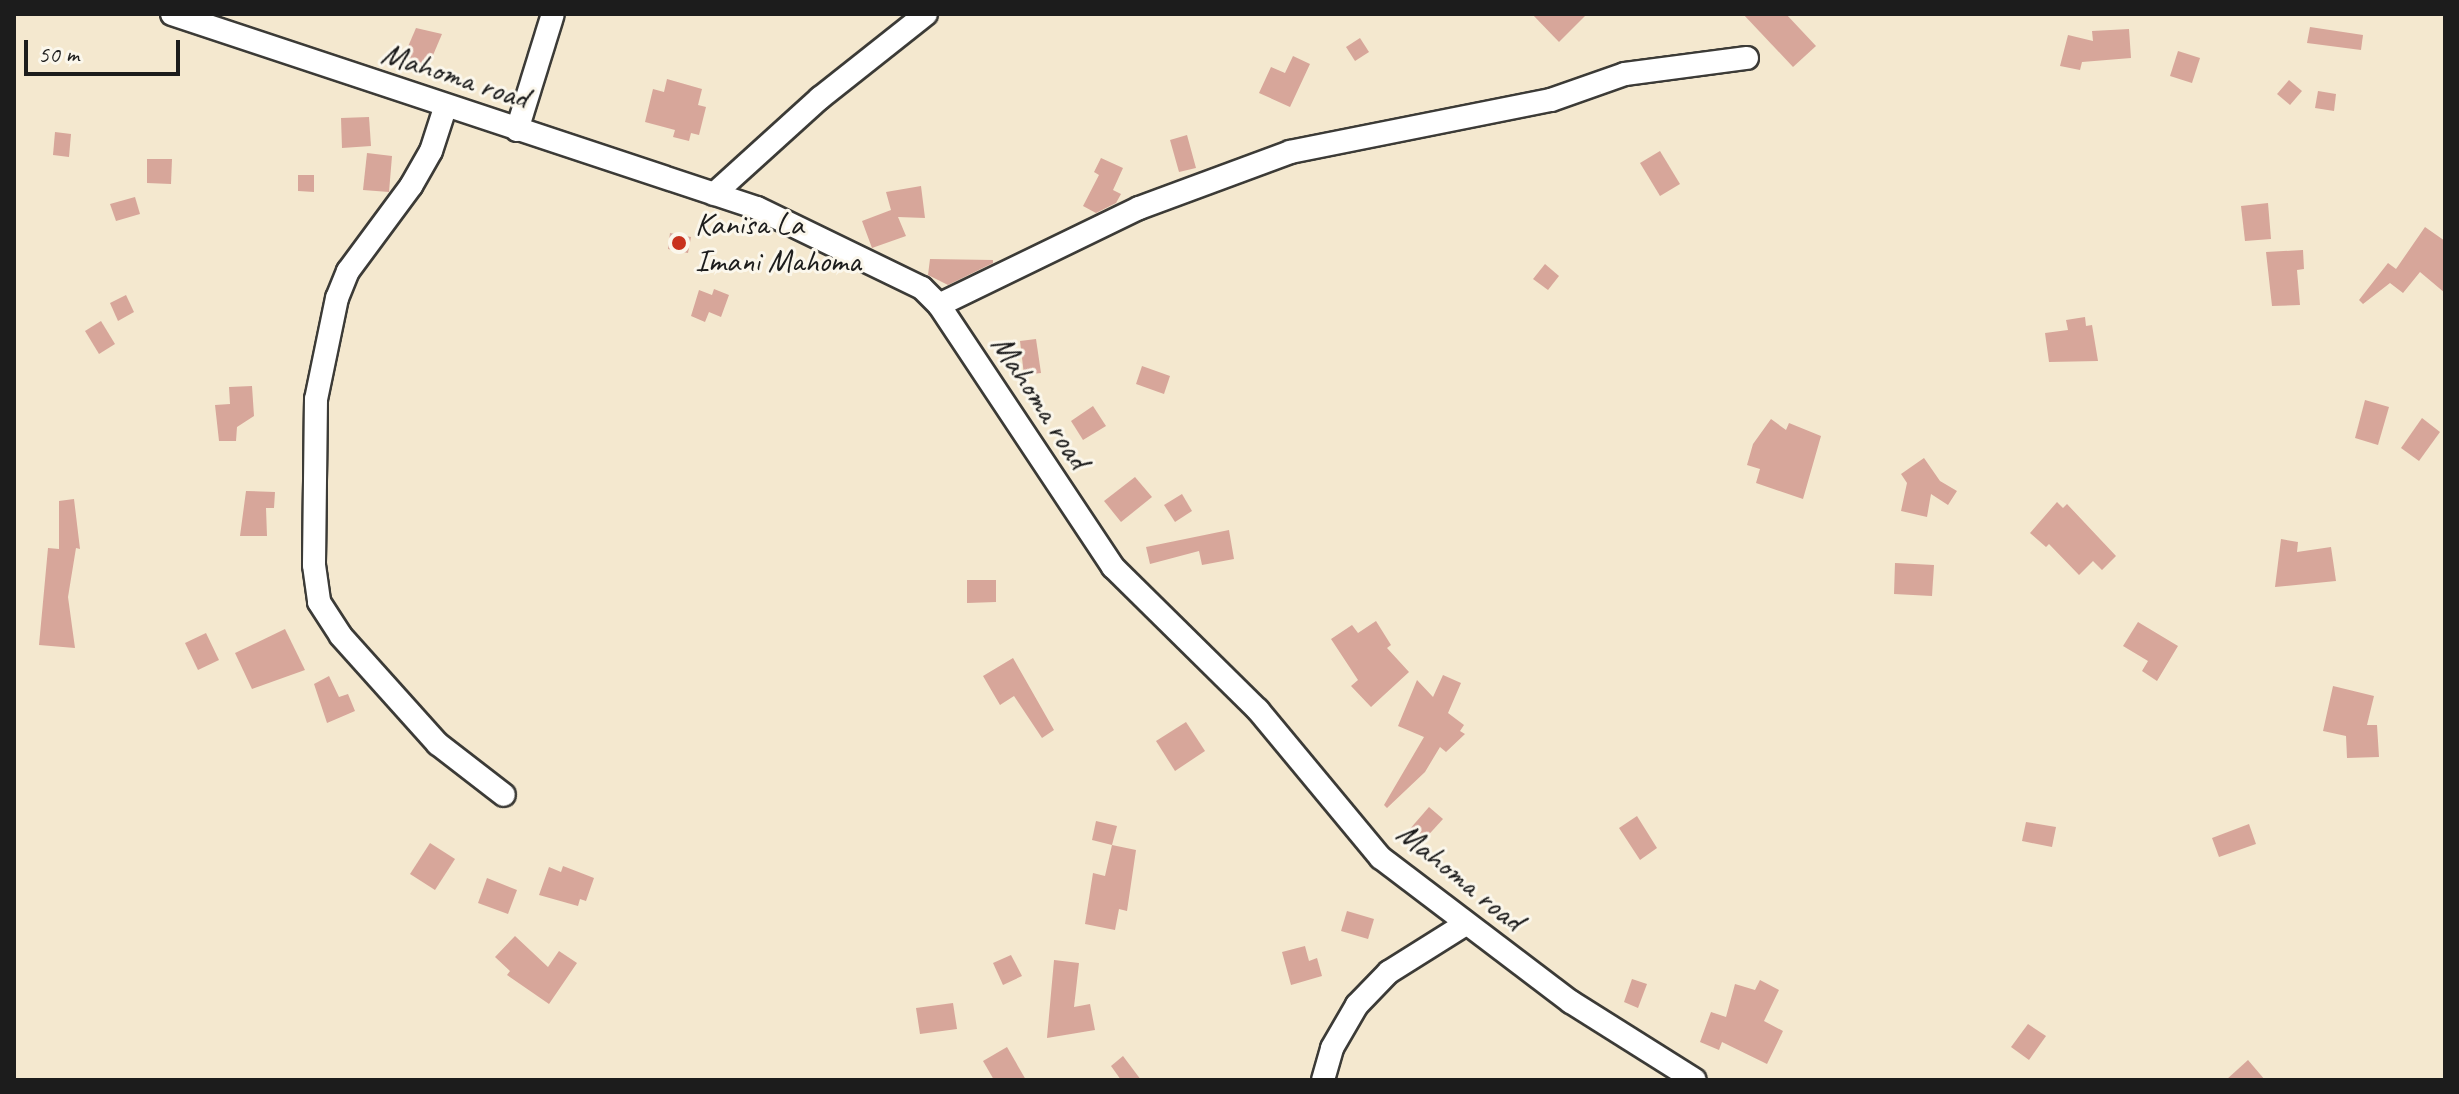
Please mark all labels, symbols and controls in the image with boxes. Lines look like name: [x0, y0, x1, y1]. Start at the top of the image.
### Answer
scale bar: [28, 24, 184, 74]
street label: Mahoma road: [377, 34, 533, 118]
text: 50 m: [38, 39, 79, 69]
place label: Kanisa La Imani Mahoma: [695, 206, 864, 281]
marker: Kanisa La Imani Mahoma: [670, 234, 688, 252]
street label: Mahoma road: [983, 328, 1097, 476]
street label: Mahoma road: [1389, 814, 1531, 940]

